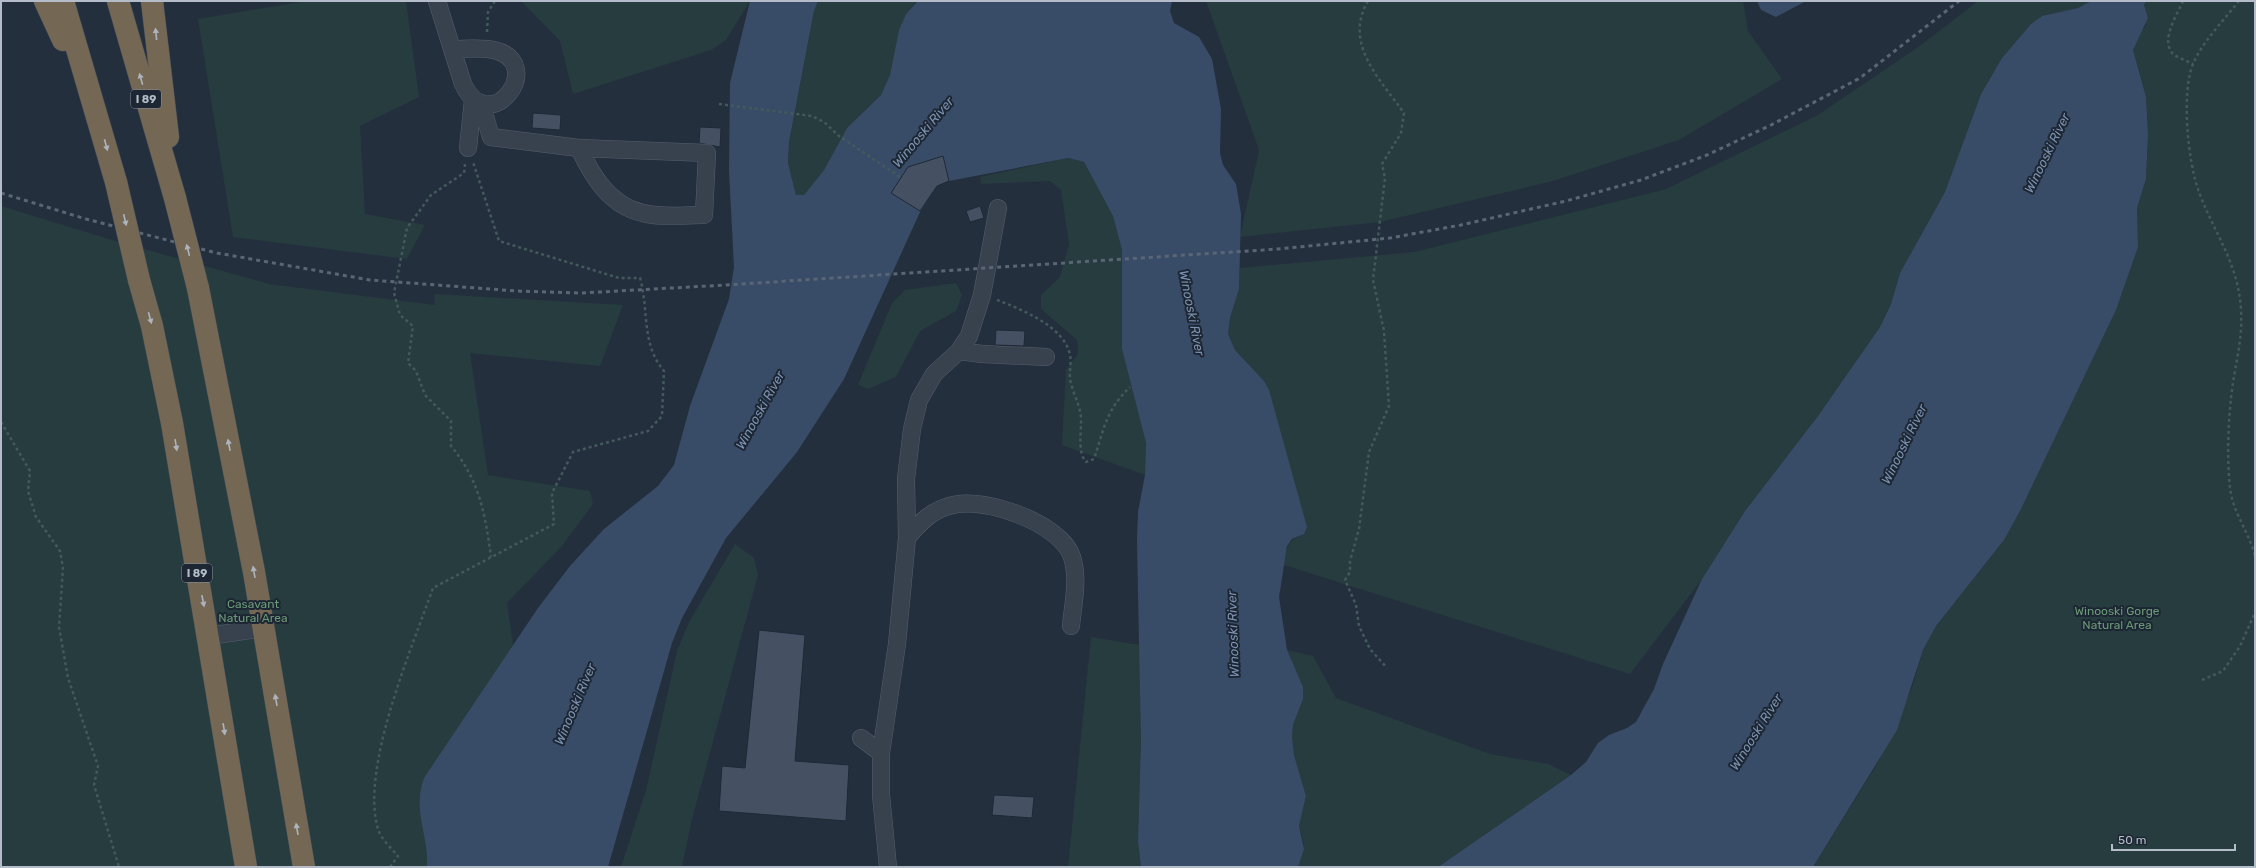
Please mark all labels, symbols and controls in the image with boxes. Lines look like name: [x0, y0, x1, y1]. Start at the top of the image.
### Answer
one-way arrow: [153, 28, 159, 40]
one-way arrow: [138, 73, 144, 85]
road number: I 89: [131, 90, 161, 108]
water label: Winooski River: [889, 93, 957, 170]
water label: Winooski River: [2021, 110, 2073, 195]
one-way arrow: [104, 139, 110, 152]
one-way arrow: [123, 214, 129, 226]
one-way arrow: [185, 244, 191, 256]
water label: Winooski River: [1176, 269, 1208, 358]
one-way arrow: [147, 312, 153, 324]
water label: Winooski River: [732, 368, 788, 452]
water label: Winooski River: [1878, 401, 1930, 486]
one-way arrow: [226, 438, 232, 451]
one-way arrow: [173, 439, 179, 451]
road number: I 89: [182, 564, 212, 582]
one-way arrow: [251, 566, 257, 578]
water label: Winooski River: [1224, 589, 1242, 678]
one-way arrow: [200, 595, 206, 607]
park label: Casavant Natural Area: [218, 597, 288, 625]
park label: Winooski Gorge Natural Area: [2074, 604, 2160, 632]
water label: Winooski River: [551, 660, 599, 747]
water label: Winooski River: [1727, 690, 1786, 773]
one-way arrow: [272, 694, 278, 706]
one-way arrow: [221, 723, 227, 735]
one-way arrow: [294, 822, 300, 835]
scale bar: [2112, 826, 2235, 852]
text: 50 m: [2118, 833, 2146, 847]

